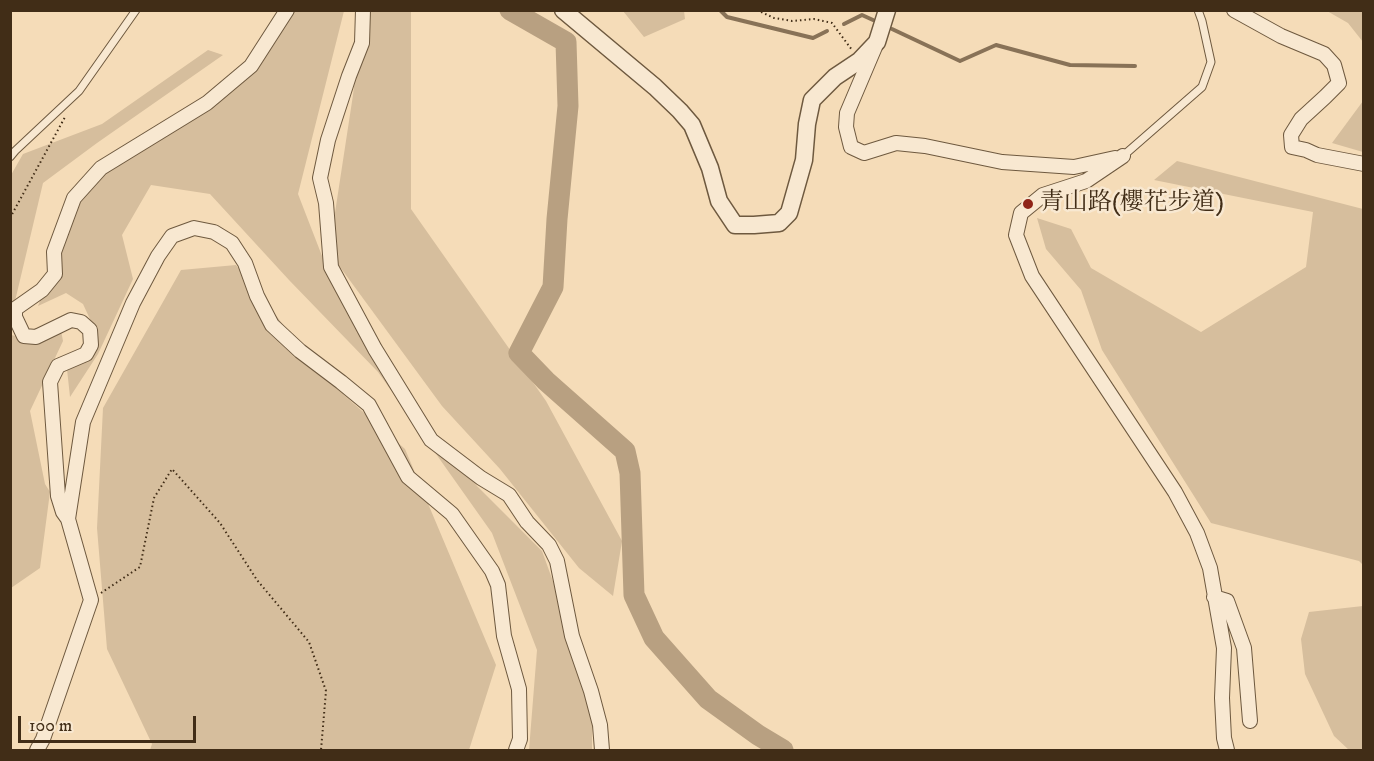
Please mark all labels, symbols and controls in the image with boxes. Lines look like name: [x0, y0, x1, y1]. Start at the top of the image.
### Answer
place label: 青山路(櫻花步道): [1040, 190, 1224, 218]
marker: 青山路(櫻花步道): [1021, 197, 1035, 211]
scale bar: [21, 704, 200, 742]
text: 100 m: [29, 715, 72, 737]

